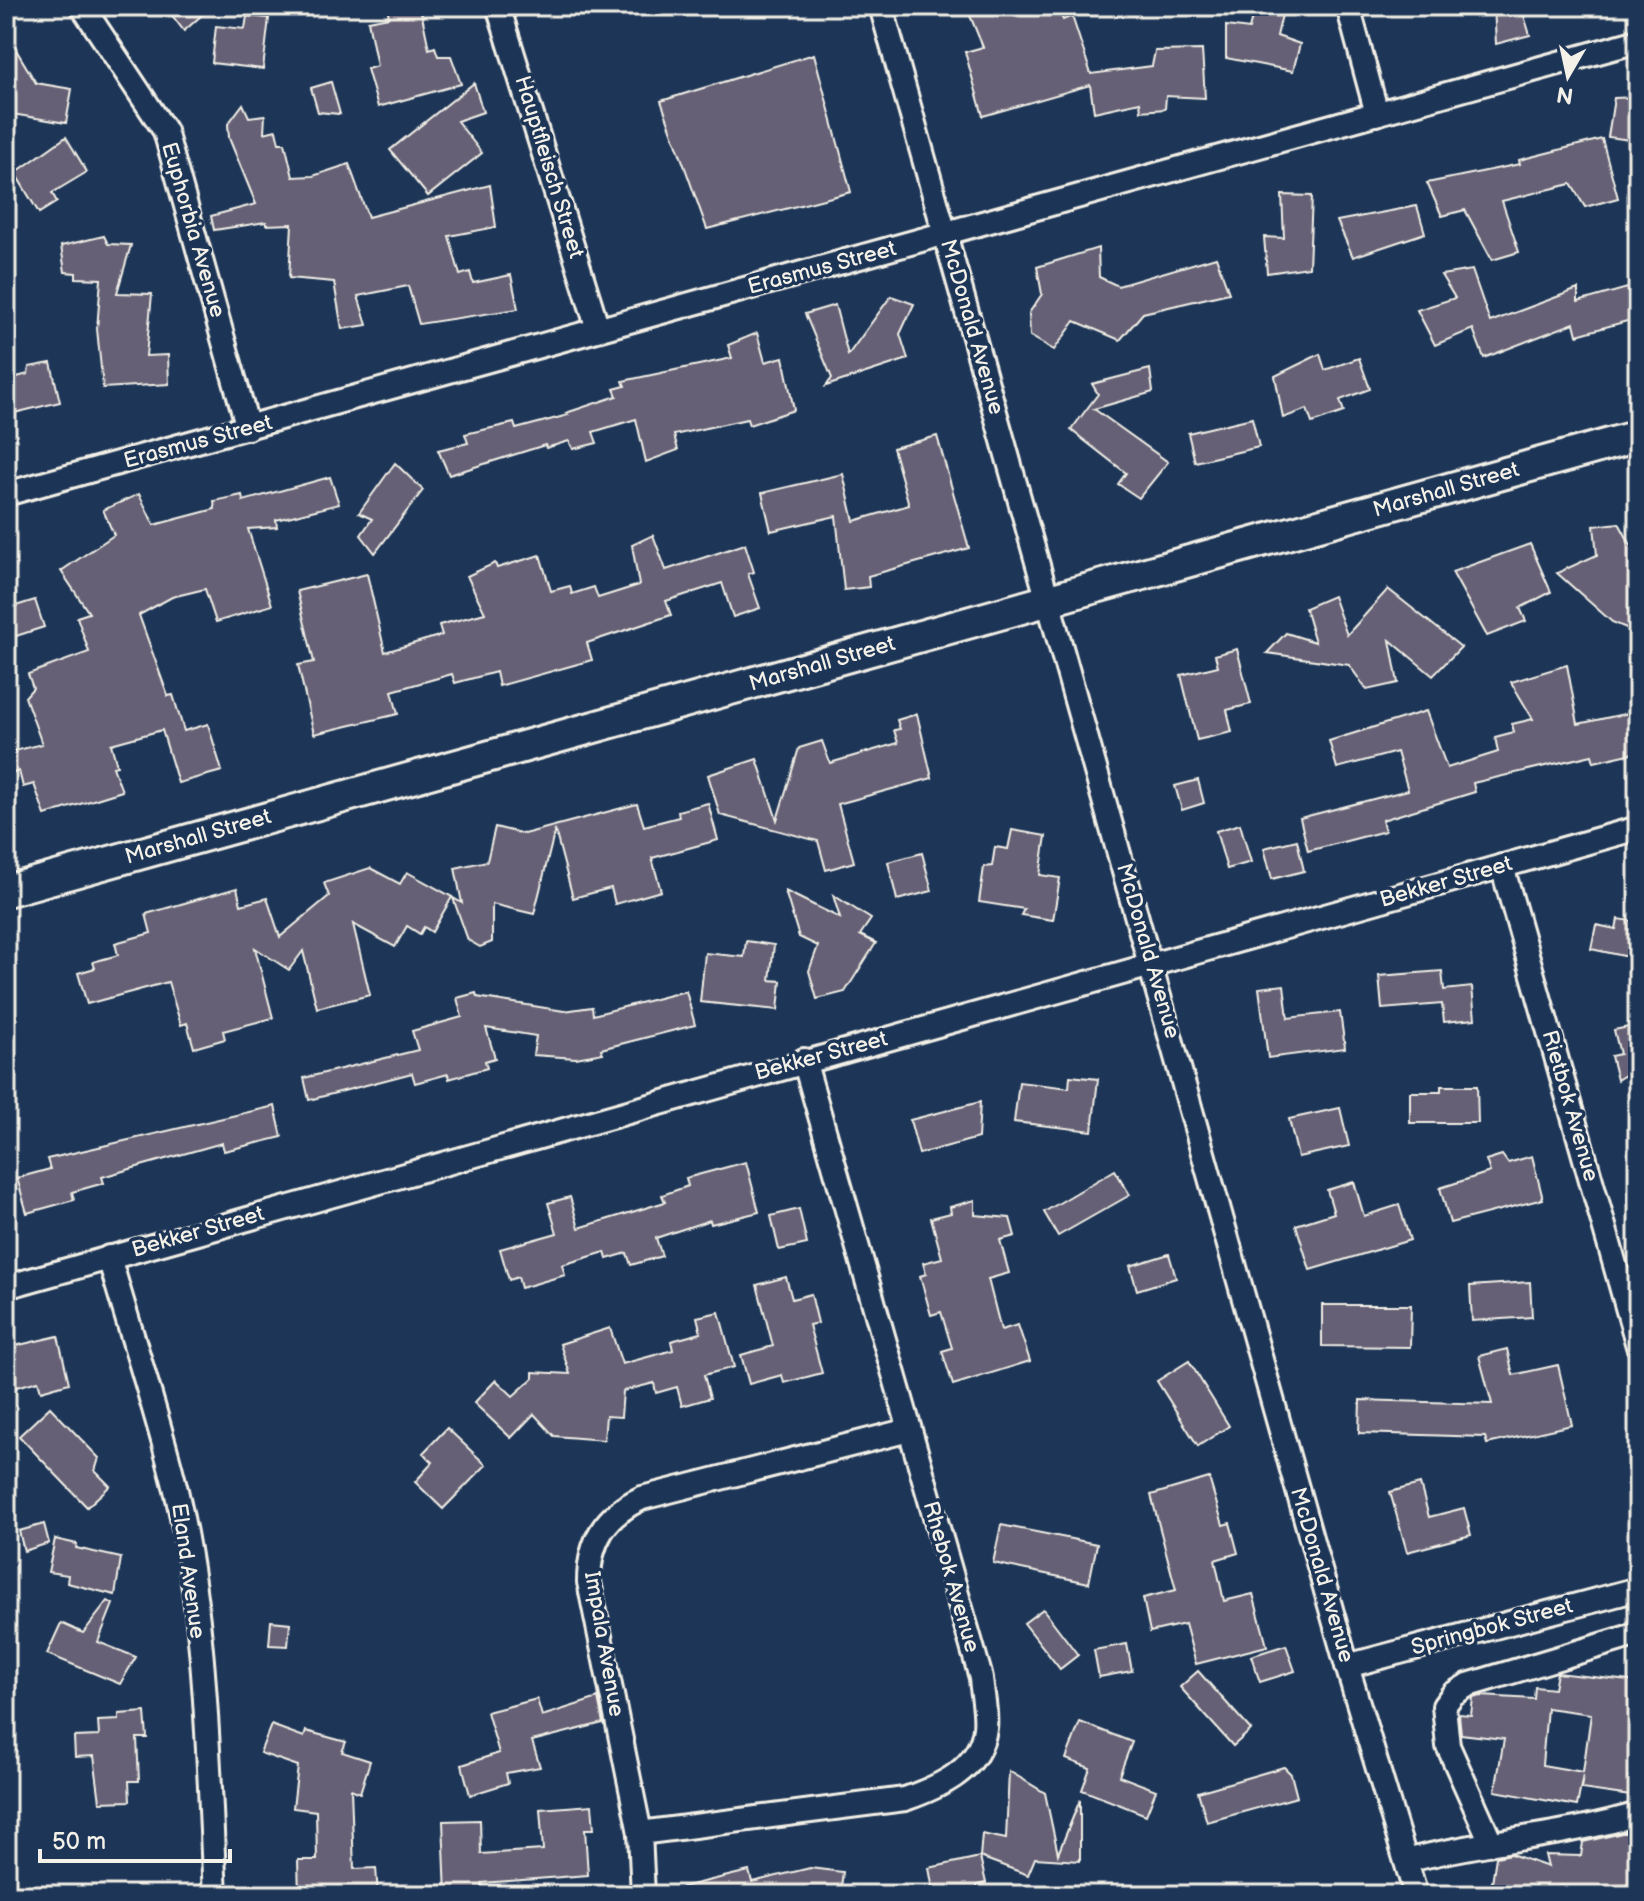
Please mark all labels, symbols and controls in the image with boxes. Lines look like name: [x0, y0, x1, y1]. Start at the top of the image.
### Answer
north arrow: [1528, 36, 1608, 116]
street label: Hauptfleisch Street: [508, 73, 590, 262]
text: N: [1555, 80, 1575, 109]
street label: Euphorbia Avenue: [155, 139, 231, 321]
street label: Erasmus Street: [745, 235, 899, 301]
street label: McDonald Avenue: [934, 236, 1010, 418]
street label: Erasmus Street: [121, 409, 275, 475]
street label: Marshall Street: [1370, 456, 1522, 524]
street label: Marshall Street: [746, 630, 898, 698]
street label: Marshall Street: [122, 803, 274, 871]
street label: Bekker Street: [1377, 850, 1515, 914]
street label: McDonald Avenue: [1110, 860, 1186, 1042]
street label: Bekker Street: [752, 1025, 891, 1087]
street label: Rietbok Avenue: [1536, 1027, 1604, 1185]
street label: Bekker Street: [129, 1200, 267, 1264]
street label: McDonald Avenue: [1284, 1484, 1360, 1666]
street label: Rhebok Avenue: [916, 1498, 986, 1656]
street label: Eland Avenue: [165, 1502, 211, 1640]
street label: Impala Avenue: [578, 1569, 630, 1719]
street label: Springbok Street: [1408, 1592, 1576, 1662]
scale bar: [40, 1813, 230, 1863]
text: 50 m: [52, 1827, 106, 1856]

